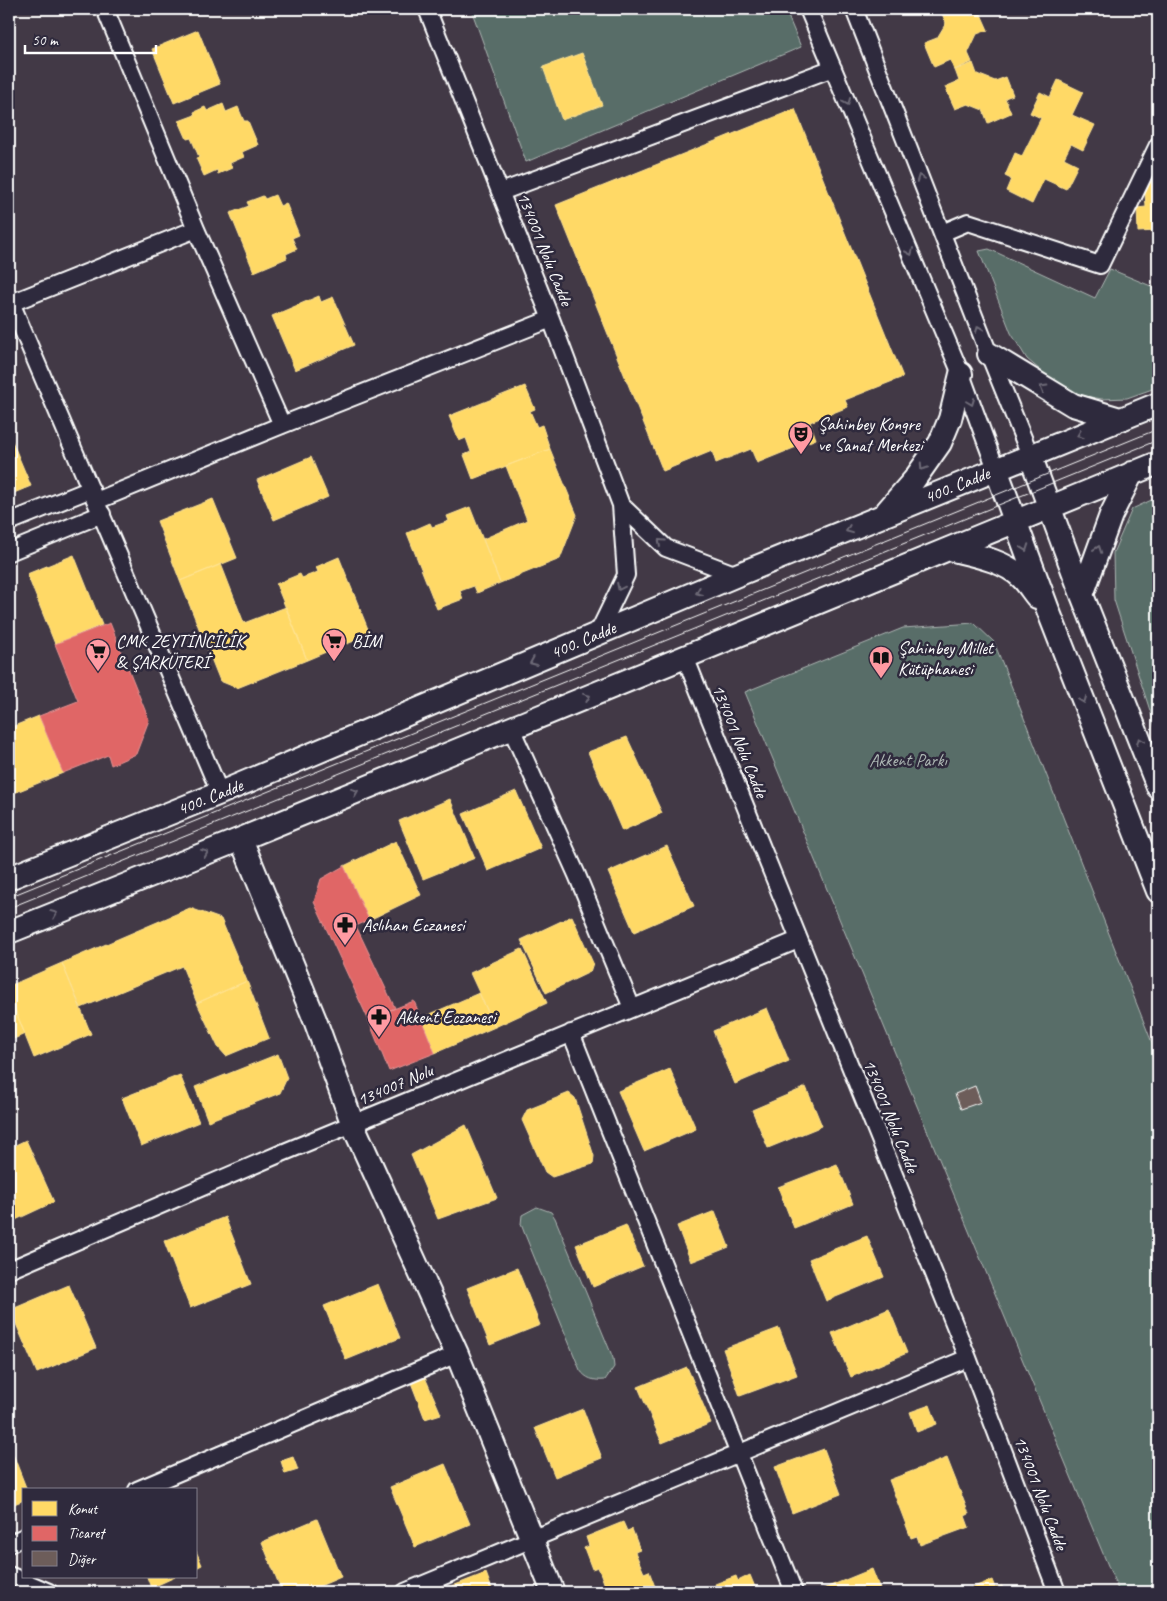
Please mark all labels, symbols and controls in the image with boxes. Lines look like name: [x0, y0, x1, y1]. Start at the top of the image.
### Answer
scale bar: [25, 22, 156, 54]
text: 50 m: [32, 31, 59, 50]
one-way arrow: [841, 97, 852, 106]
one-way arrow: [916, 174, 926, 183]
street label: 134001 Nolu Cadde: [512, 189, 578, 310]
one-way arrow: [903, 247, 914, 256]
one-way arrow: [975, 325, 985, 334]
one-way arrow: [1039, 384, 1048, 394]
one-way arrow: [965, 397, 975, 406]
place label: Şahinbey Kongre ve Sanat Merkezi: [818, 413, 925, 456]
theatre icon: Şahinbey Kongre ve Sanat Merkezi: [788, 421, 814, 455]
one-way arrow: [1077, 429, 1085, 439]
one-way arrow: [920, 461, 929, 471]
street label: 400. Cadde: [921, 462, 994, 508]
one-way arrow: [845, 523, 854, 534]
one-way arrow: [657, 539, 666, 548]
one-way arrow: [1019, 543, 1029, 552]
one-way arrow: [1092, 546, 1102, 554]
one-way arrow: [616, 582, 626, 591]
one-way arrow: [695, 585, 704, 596]
street label: 400. Cadde: [547, 616, 620, 664]
supermarket icon: BİM: [321, 628, 347, 662]
place label: CMK ZEYTİNCİLİK & ŞARKÜTERİ: [116, 630, 248, 673]
place label: BİM: [352, 630, 384, 652]
place label: Şahinbey Millet Kütüphanesi: [898, 637, 995, 680]
supermarket icon: CMK ZEYTİNCİLİK & ŞARKÜTERİ: [85, 638, 111, 672]
library icon: Şahinbey Millet Kütüphanesi: [868, 645, 894, 679]
one-way arrow: [529, 655, 538, 666]
street label: 134001 Nolu Cadde: [707, 681, 773, 802]
one-way arrow: [582, 693, 591, 703]
one-way arrow: [1077, 695, 1087, 704]
one-way arrow: [1136, 738, 1146, 746]
park label: Akkent Parkı: [869, 749, 947, 771]
street label: 400. Cadde: [174, 774, 247, 820]
one-way arrow: [350, 787, 359, 798]
one-way arrow: [200, 849, 209, 859]
one-way arrow: [49, 909, 58, 920]
pharmacy icon: Aslıhan Eczanesi: [332, 912, 358, 946]
place label: Aslıhan Eczanesi: [362, 914, 467, 936]
pharmacy icon: Akkent Eczanesi: [366, 1004, 392, 1038]
place label: Akkent Eczanesi: [396, 1006, 498, 1028]
street label: 134001 Nolu Cadde: [858, 1056, 924, 1177]
street label: 134007 Nolu: [354, 1059, 437, 1111]
street label: 134001 Nolu Cadde: [1009, 1433, 1073, 1554]
legend: [22, 1488, 198, 1578]
text: Konut: [68, 1500, 99, 1519]
text: Ticaret: [68, 1524, 106, 1543]
text: Diğer: [68, 1550, 97, 1569]

